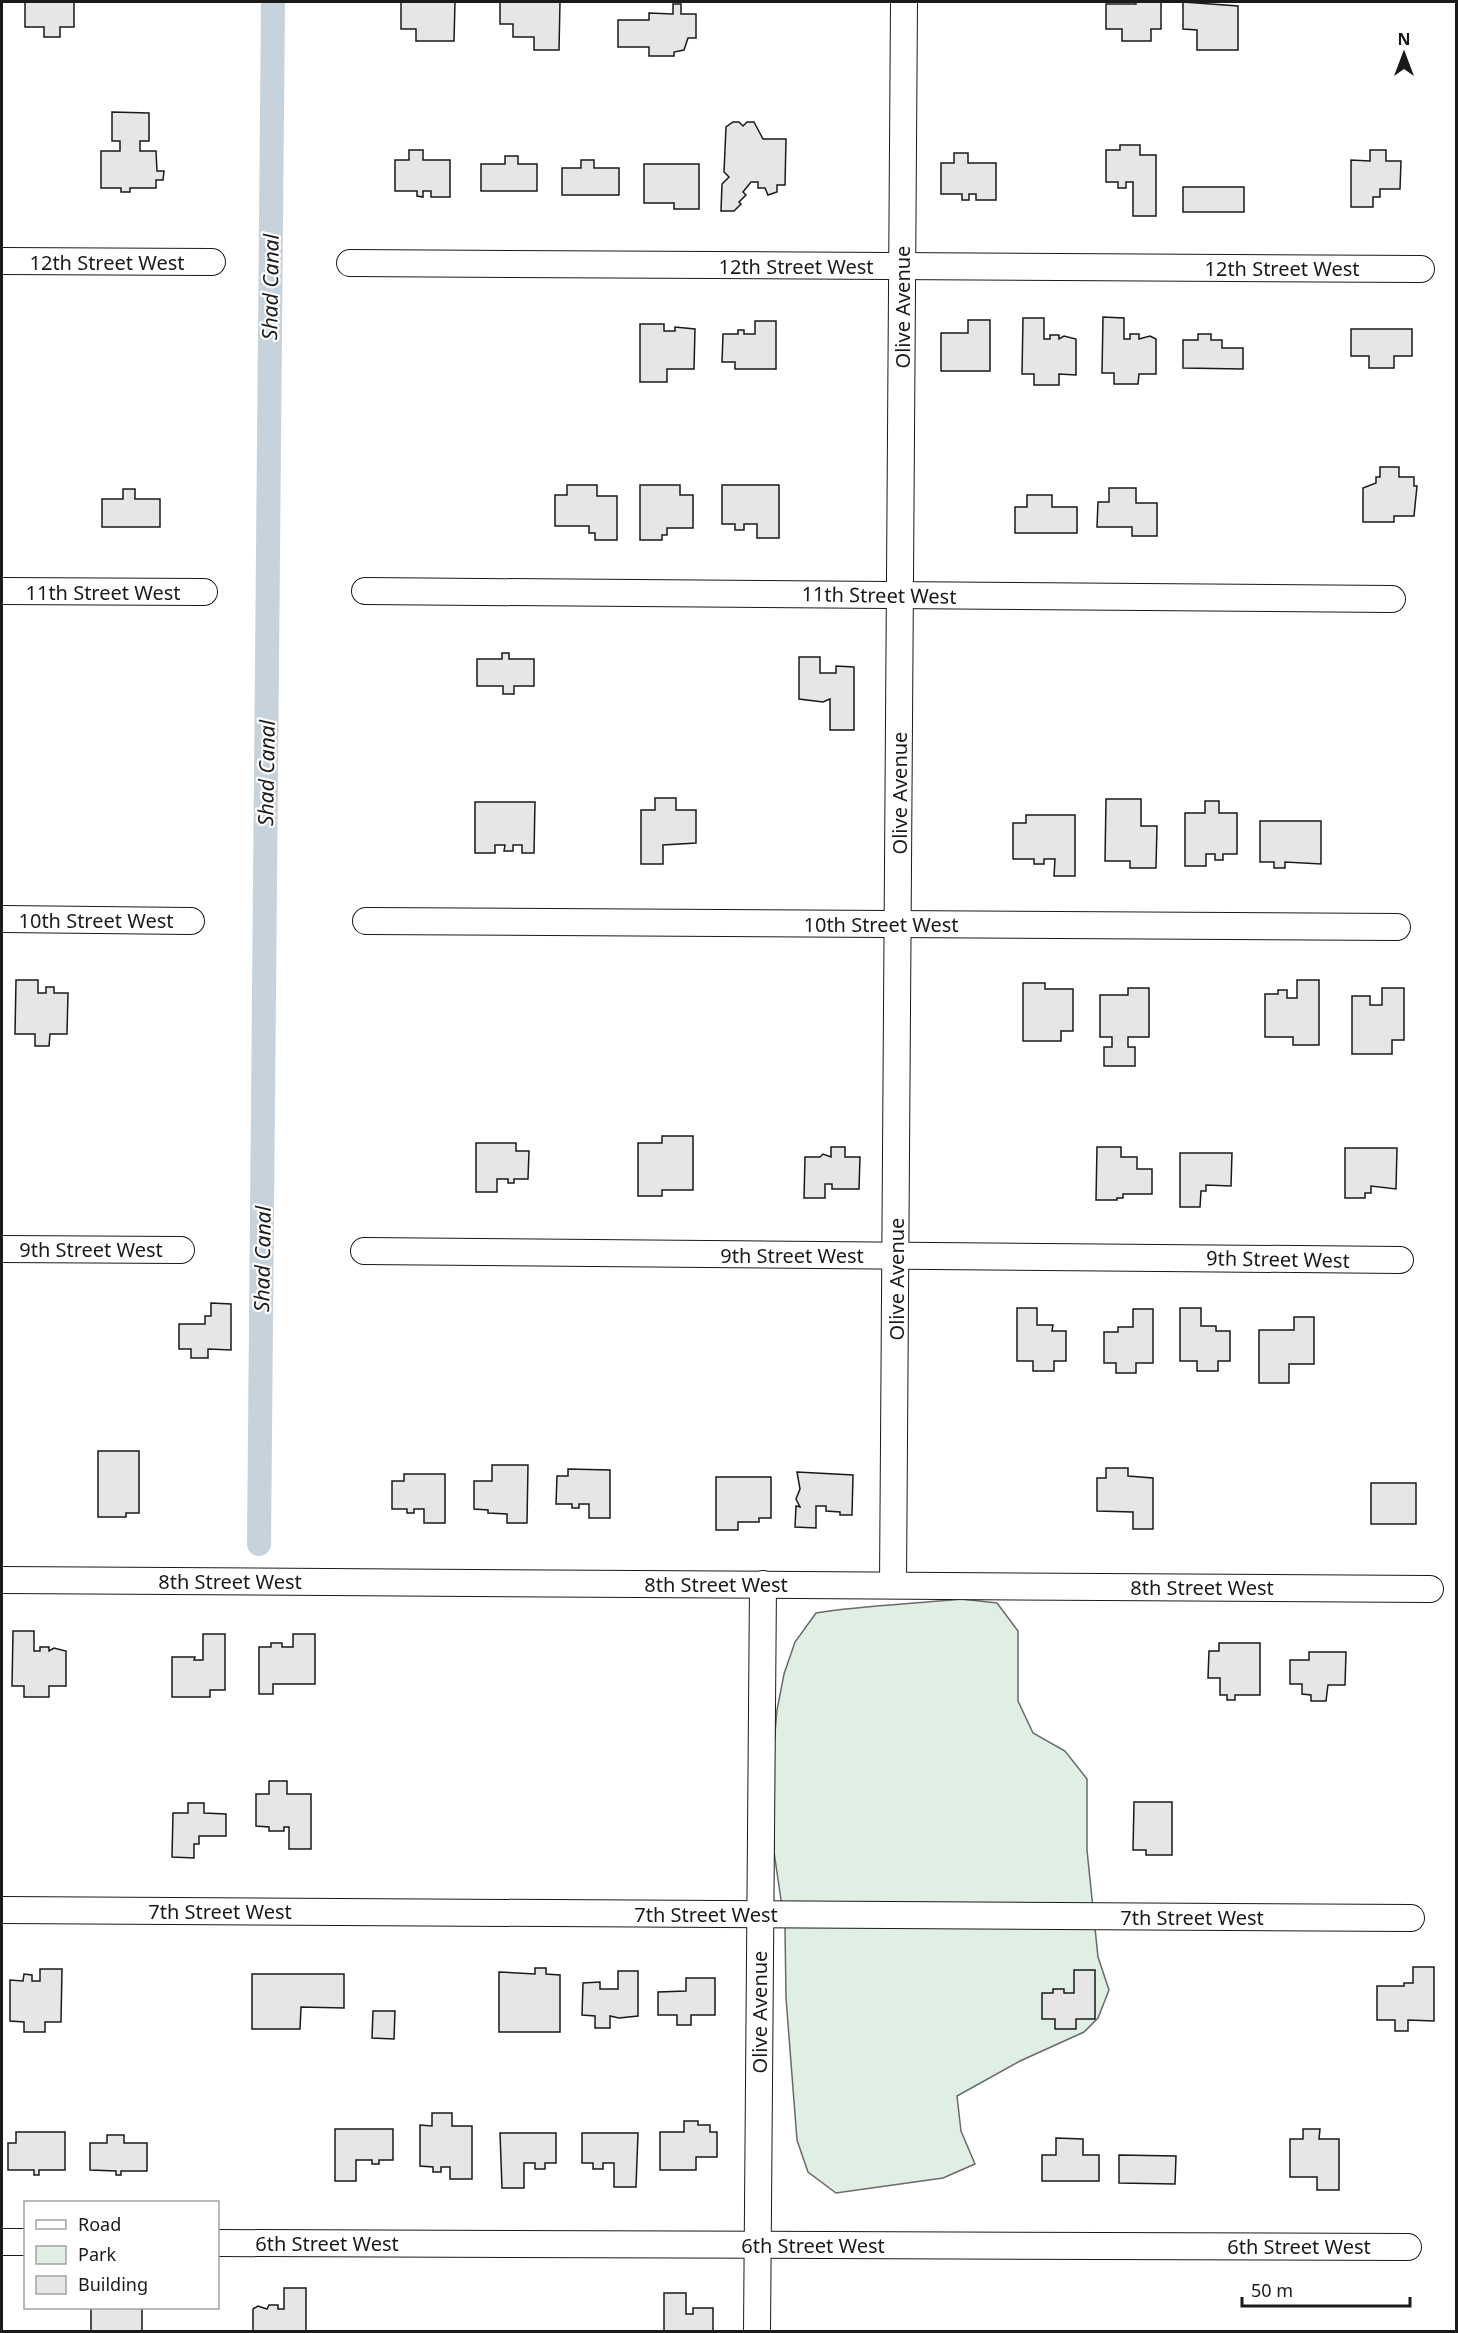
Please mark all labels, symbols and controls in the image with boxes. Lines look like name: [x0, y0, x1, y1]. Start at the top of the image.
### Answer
north arrow: [1374, 24, 1434, 84]
text: N: [1397, 28, 1411, 50]
water label: Shad Canal: [255, 233, 285, 340]
street label: Olive Avenue: [889, 246, 916, 368]
street label: 12th Street West: [30, 249, 184, 276]
street label: 12th Street West: [719, 253, 873, 280]
street label: 12th Street West: [1205, 255, 1359, 282]
street label: 11th Street West: [26, 579, 180, 606]
street label: 11th Street West: [801, 580, 957, 610]
water label: Shad Canal: [251, 719, 281, 826]
street label: Olive Avenue: [886, 732, 913, 854]
street label: 10th Street West: [19, 907, 173, 934]
street label: 10th Street West: [804, 911, 958, 938]
water label: Shad Canal: [247, 1205, 277, 1312]
street label: Olive Avenue: [883, 1218, 910, 1340]
street label: 9th Street West: [19, 1236, 163, 1263]
street label: 9th Street West: [720, 1242, 864, 1269]
street label: 9th Street West: [1206, 1244, 1350, 1274]
street label: 8th Street West: [158, 1568, 302, 1595]
street label: 8th Street West: [644, 1571, 788, 1598]
street label: 8th Street West: [1130, 1574, 1274, 1601]
street label: 7th Street West: [148, 1898, 292, 1925]
street label: 7th Street West: [634, 1901, 778, 1928]
street label: 7th Street West: [1120, 1904, 1264, 1931]
street label: Olive Avenue: [746, 1951, 773, 2073]
legend: [24, 2201, 219, 2309]
text: Road: [78, 2212, 121, 2236]
street label: 6th Street West: [255, 2230, 399, 2257]
street label: 6th Street West: [741, 2232, 885, 2259]
street label: 6th Street West: [1227, 2233, 1371, 2260]
text: Park: [78, 2242, 116, 2266]
scale bar: [1242, 2270, 1410, 2308]
text: Building: [78, 2272, 148, 2296]
text: 50 m: [1251, 2278, 1293, 2302]

